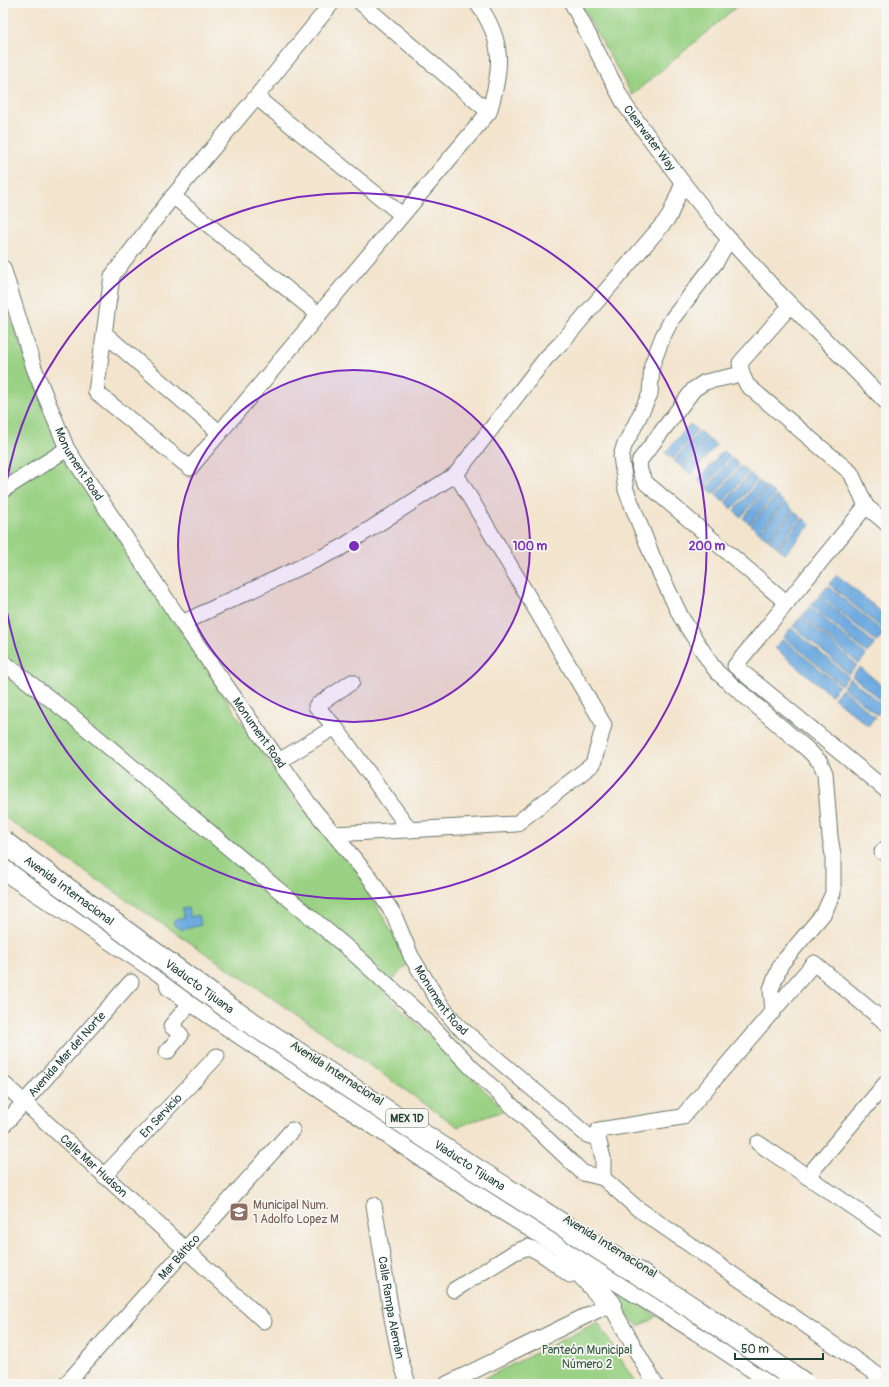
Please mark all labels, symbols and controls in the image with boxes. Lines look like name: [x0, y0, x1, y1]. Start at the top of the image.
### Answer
street label: Clearwater Way: [620, 102, 678, 174]
street label: Monument Road: [51, 425, 106, 504]
centre of rings: [347, 539, 361, 553]
text: 100 m: [513, 539, 548, 554]
text: 200 m: [689, 539, 726, 554]
street label: Monument Road: [229, 695, 289, 771]
street label: Avenida Internacional: [21, 853, 117, 929]
street label: Viaducto Tijuana: [162, 957, 237, 1018]
street label: Monument Road: [411, 963, 471, 1039]
street label: Avenida Mar del Norte: [25, 1009, 109, 1100]
street label: Avenida Internacional: [287, 1038, 386, 1109]
street label: En Servicio: [137, 1090, 186, 1141]
road number: MEX 1D: [386, 1109, 428, 1127]
street label: Calle Mar Hudson: [57, 1132, 131, 1201]
street label: Viaducto Tijuana: [431, 1137, 508, 1195]
place label: Municipal Num. 1 Adolfo Lopez M: [253, 1198, 339, 1227]
school or university icon: Municipal Num. 1 Adolfo Lopez M: [228, 1201, 250, 1223]
street label: Avenida Internacional: [560, 1211, 660, 1282]
street label: Mar Báltico: [155, 1231, 204, 1283]
street label: Calle Rampa Alemán: [374, 1255, 407, 1360]
scale bar: [735, 1335, 823, 1361]
text: 50 m: [741, 1342, 769, 1357]
park label: Panteón Municipal Número 2: [542, 1343, 632, 1372]

